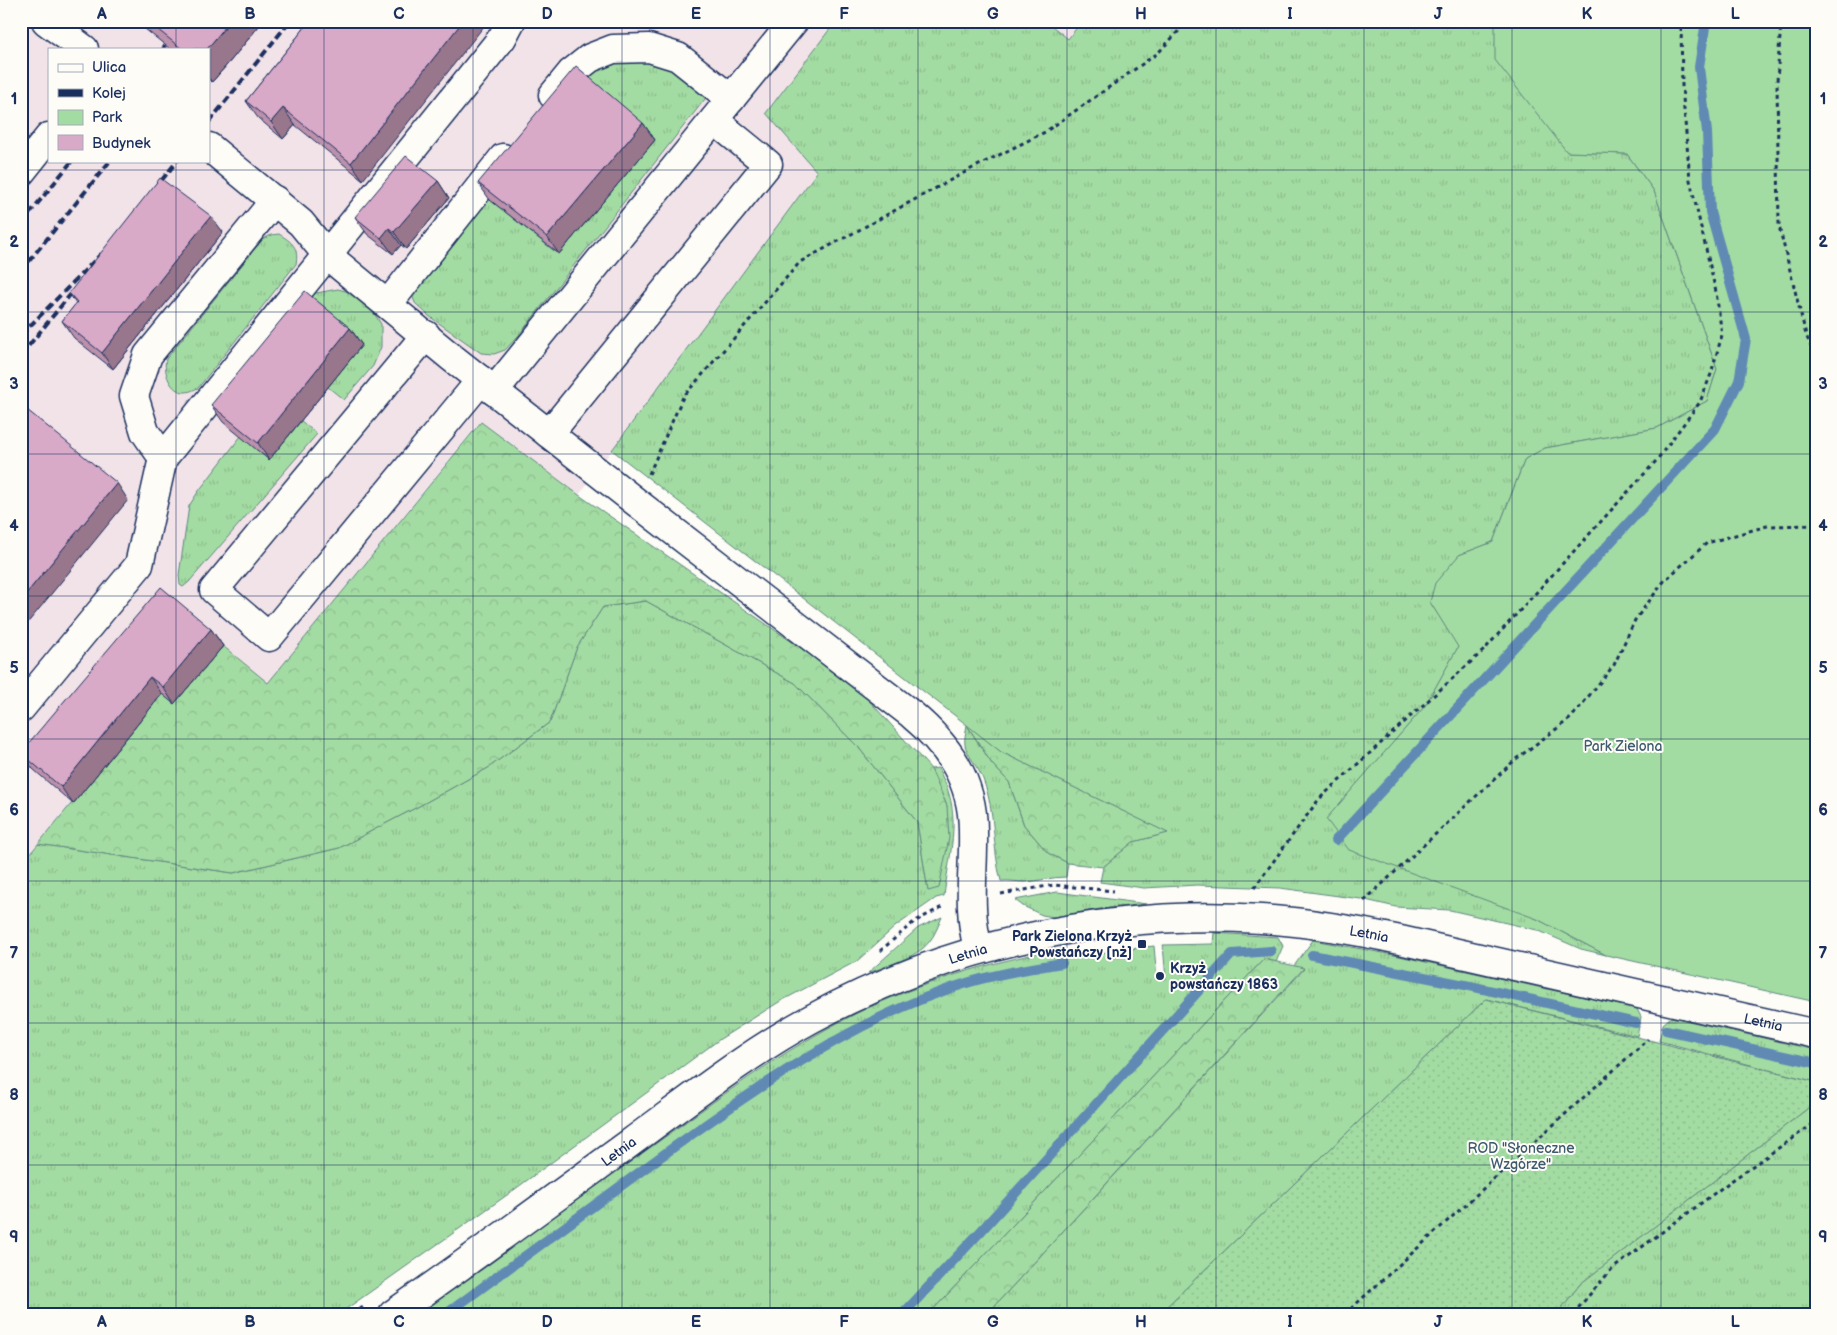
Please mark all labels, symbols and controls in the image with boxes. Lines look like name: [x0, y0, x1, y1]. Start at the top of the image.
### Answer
text: A: [96, 5, 107, 24]
text: B: [244, 5, 256, 24]
text: C: [393, 5, 405, 24]
text: D: [541, 5, 553, 24]
text: E: [691, 5, 701, 24]
text: F: [839, 5, 849, 24]
text: G: [987, 5, 999, 24]
text: H: [1135, 5, 1147, 24]
text: I: [1287, 5, 1293, 24]
text: J: [1434, 5, 1443, 24]
text: K: [1582, 5, 1593, 24]
text: L: [1730, 5, 1740, 24]
legend: [48, 48, 210, 162]
text: Ulica: [92, 58, 126, 77]
text: Kolej: [92, 84, 126, 103]
text: 1: [11, 90, 17, 109]
text: 1: [1820, 90, 1826, 109]
text: Park: [92, 108, 123, 127]
text: Budynek: [92, 134, 151, 153]
text: 2: [9, 233, 19, 252]
text: 2: [1818, 233, 1828, 252]
text: 3: [9, 375, 19, 394]
text: 3: [1818, 375, 1828, 394]
text: 4: [9, 517, 19, 536]
text: 4: [1818, 517, 1828, 536]
text: 5: [9, 659, 19, 678]
text: 5: [1818, 659, 1828, 678]
park label: Park Zielona: [1584, 738, 1662, 755]
text: 6: [9, 801, 19, 820]
text: 6: [1818, 801, 1828, 820]
street label: Letnia: [1348, 922, 1390, 946]
place label: Park Zielona Krzyż Powstańczy [nż]: [1012, 928, 1132, 961]
marker: Park Zielona Krzyż Powstańczy [nż]: [1136, 938, 1148, 950]
street label: Letnia: [946, 940, 989, 968]
text: 7: [10, 944, 19, 963]
text: 7: [1819, 944, 1828, 963]
place label: Krzyż powstańczy 1863: [1170, 960, 1278, 993]
marker: Krzyż powstańczy 1863: [1154, 970, 1166, 982]
street label: Letnia: [1742, 1009, 1784, 1035]
text: 8: [9, 1086, 19, 1105]
text: 8: [1818, 1086, 1828, 1105]
street label: Letnia: [598, 1133, 639, 1170]
park label: ROD "Słoneczne Wzgórze": [1467, 1140, 1575, 1173]
text: 9: [9, 1228, 19, 1247]
text: 9: [1818, 1228, 1828, 1247]
text: A: [96, 1313, 107, 1332]
text: B: [244, 1313, 256, 1332]
text: C: [393, 1313, 405, 1332]
text: D: [541, 1313, 553, 1332]
text: E: [691, 1313, 701, 1332]
text: F: [839, 1313, 849, 1332]
text: G: [987, 1313, 999, 1332]
text: H: [1135, 1313, 1147, 1332]
text: I: [1287, 1313, 1293, 1332]
text: J: [1434, 1313, 1443, 1332]
text: K: [1582, 1313, 1593, 1332]
text: L: [1730, 1313, 1740, 1332]

